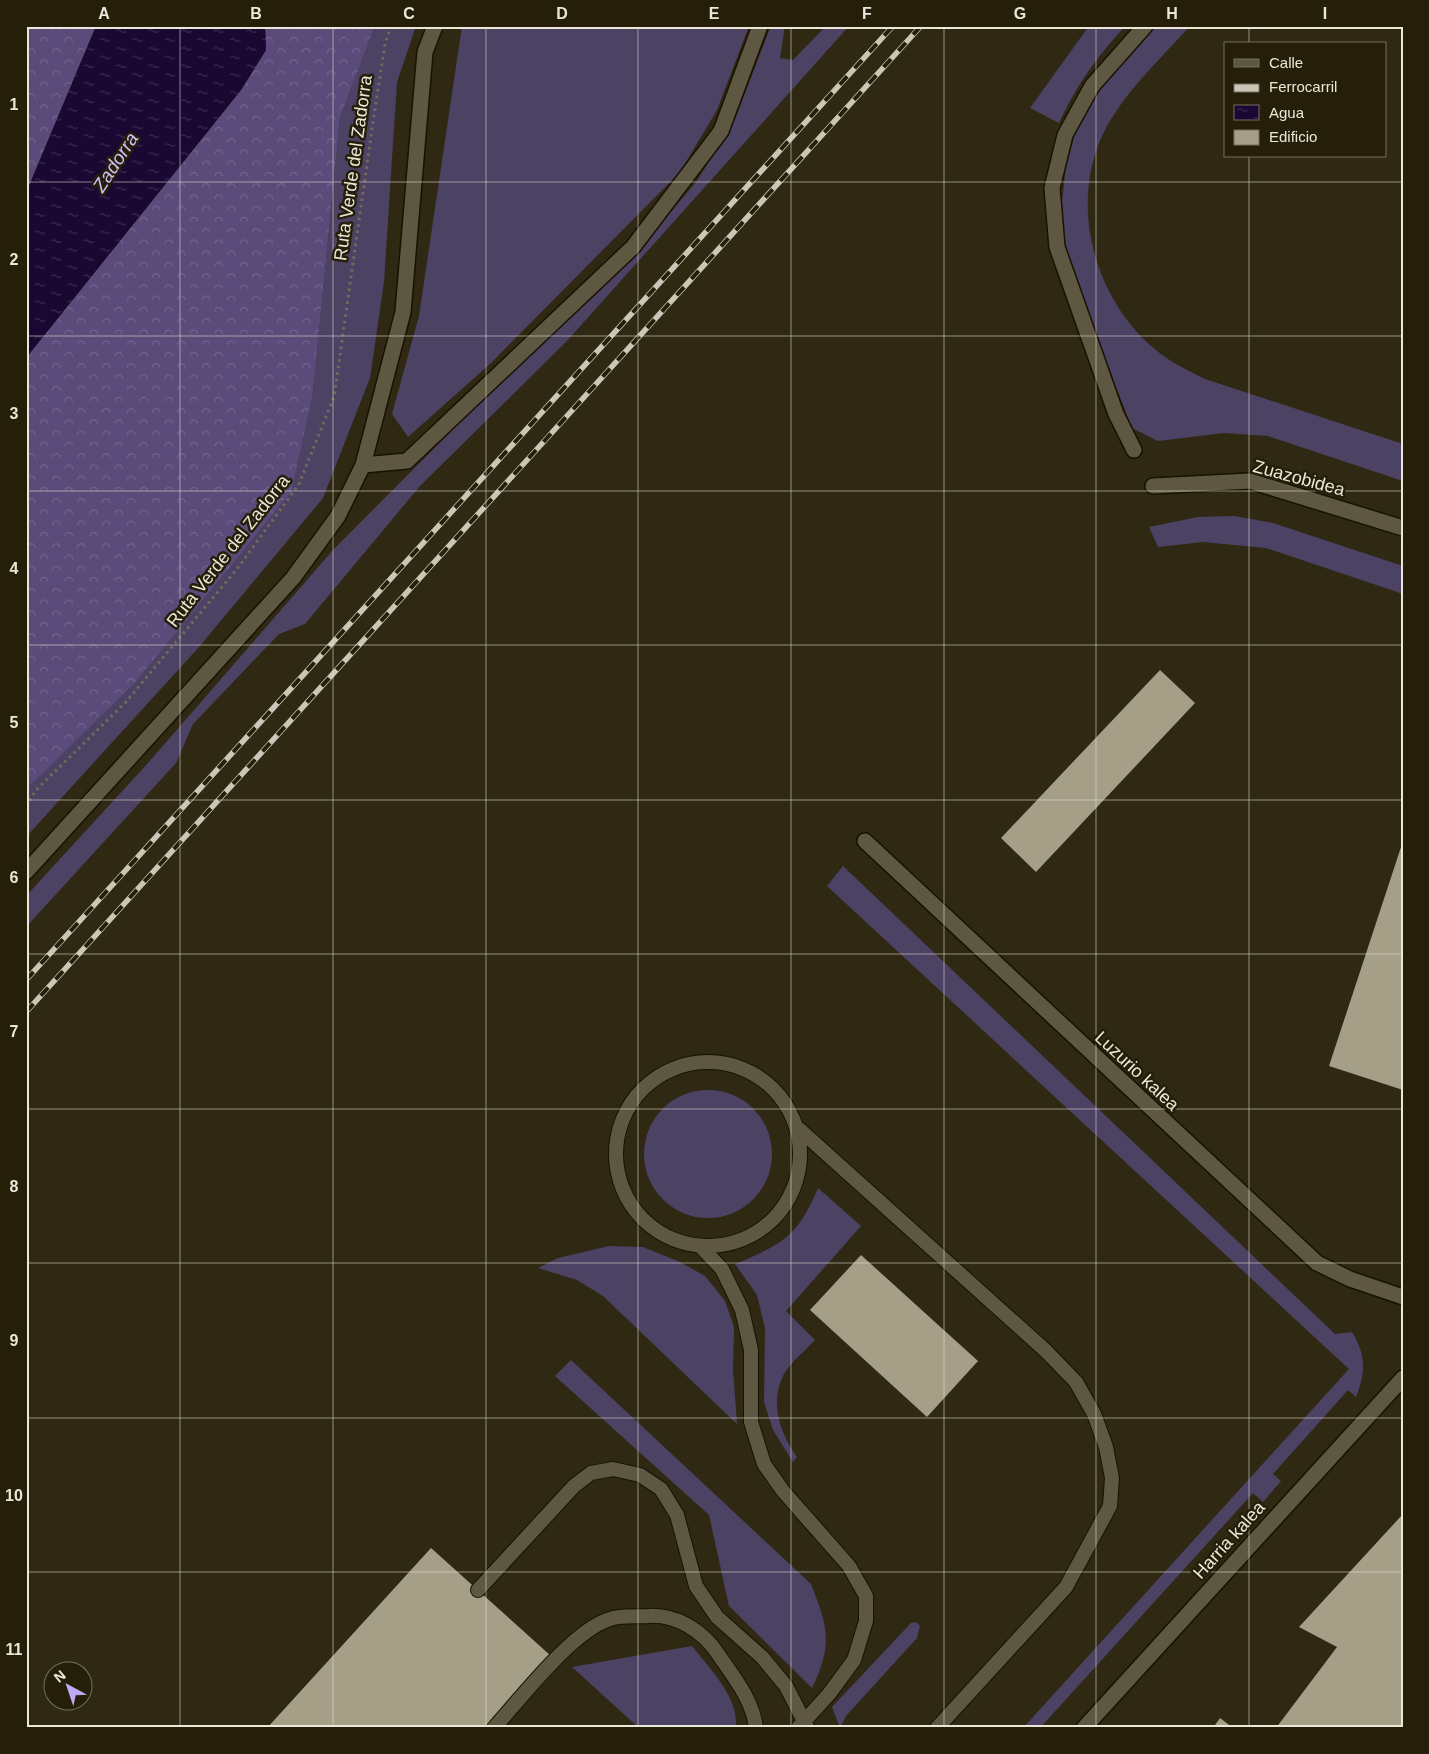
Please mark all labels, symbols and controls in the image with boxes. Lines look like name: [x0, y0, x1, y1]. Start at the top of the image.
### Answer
text: A: [98, 5, 110, 22]
text: B: [250, 5, 262, 22]
text: C: [403, 5, 415, 22]
text: D: [556, 5, 568, 22]
text: E: [709, 5, 720, 22]
text: F: [862, 5, 872, 22]
text: G: [1014, 5, 1026, 22]
text: H: [1166, 5, 1178, 22]
text: I: [1323, 5, 1327, 22]
legend: [1224, 42, 1386, 158]
text: Calle: [1269, 54, 1303, 71]
street label: Ruta Verde del Zadorra: [330, 73, 376, 262]
text: Ferrocarril: [1269, 78, 1337, 95]
text: 1: [10, 96, 19, 113]
text: Agua: [1269, 104, 1305, 121]
text: Edificio: [1269, 128, 1317, 145]
water label: Zadorra: [88, 129, 142, 197]
text: 2: [10, 251, 19, 268]
text: 3: [10, 405, 19, 422]
street label: Zuazobidea: [1251, 456, 1348, 500]
street label: Ruta Verde del Zadorra: [163, 470, 294, 631]
text: 4: [10, 560, 19, 577]
text: 5: [10, 714, 19, 731]
text: 6: [10, 869, 19, 886]
text: 7: [10, 1023, 19, 1040]
street label: Luzurio kalea: [1091, 1027, 1184, 1115]
text: 8: [10, 1178, 19, 1195]
text: 9: [10, 1332, 19, 1349]
text: 10: [5, 1487, 23, 1504]
street label: Harria kalea: [1189, 1497, 1270, 1583]
text: 11: [6, 1641, 23, 1658]
north arrow: [42, 1662, 92, 1712]
text: N: [51, 1667, 69, 1685]

